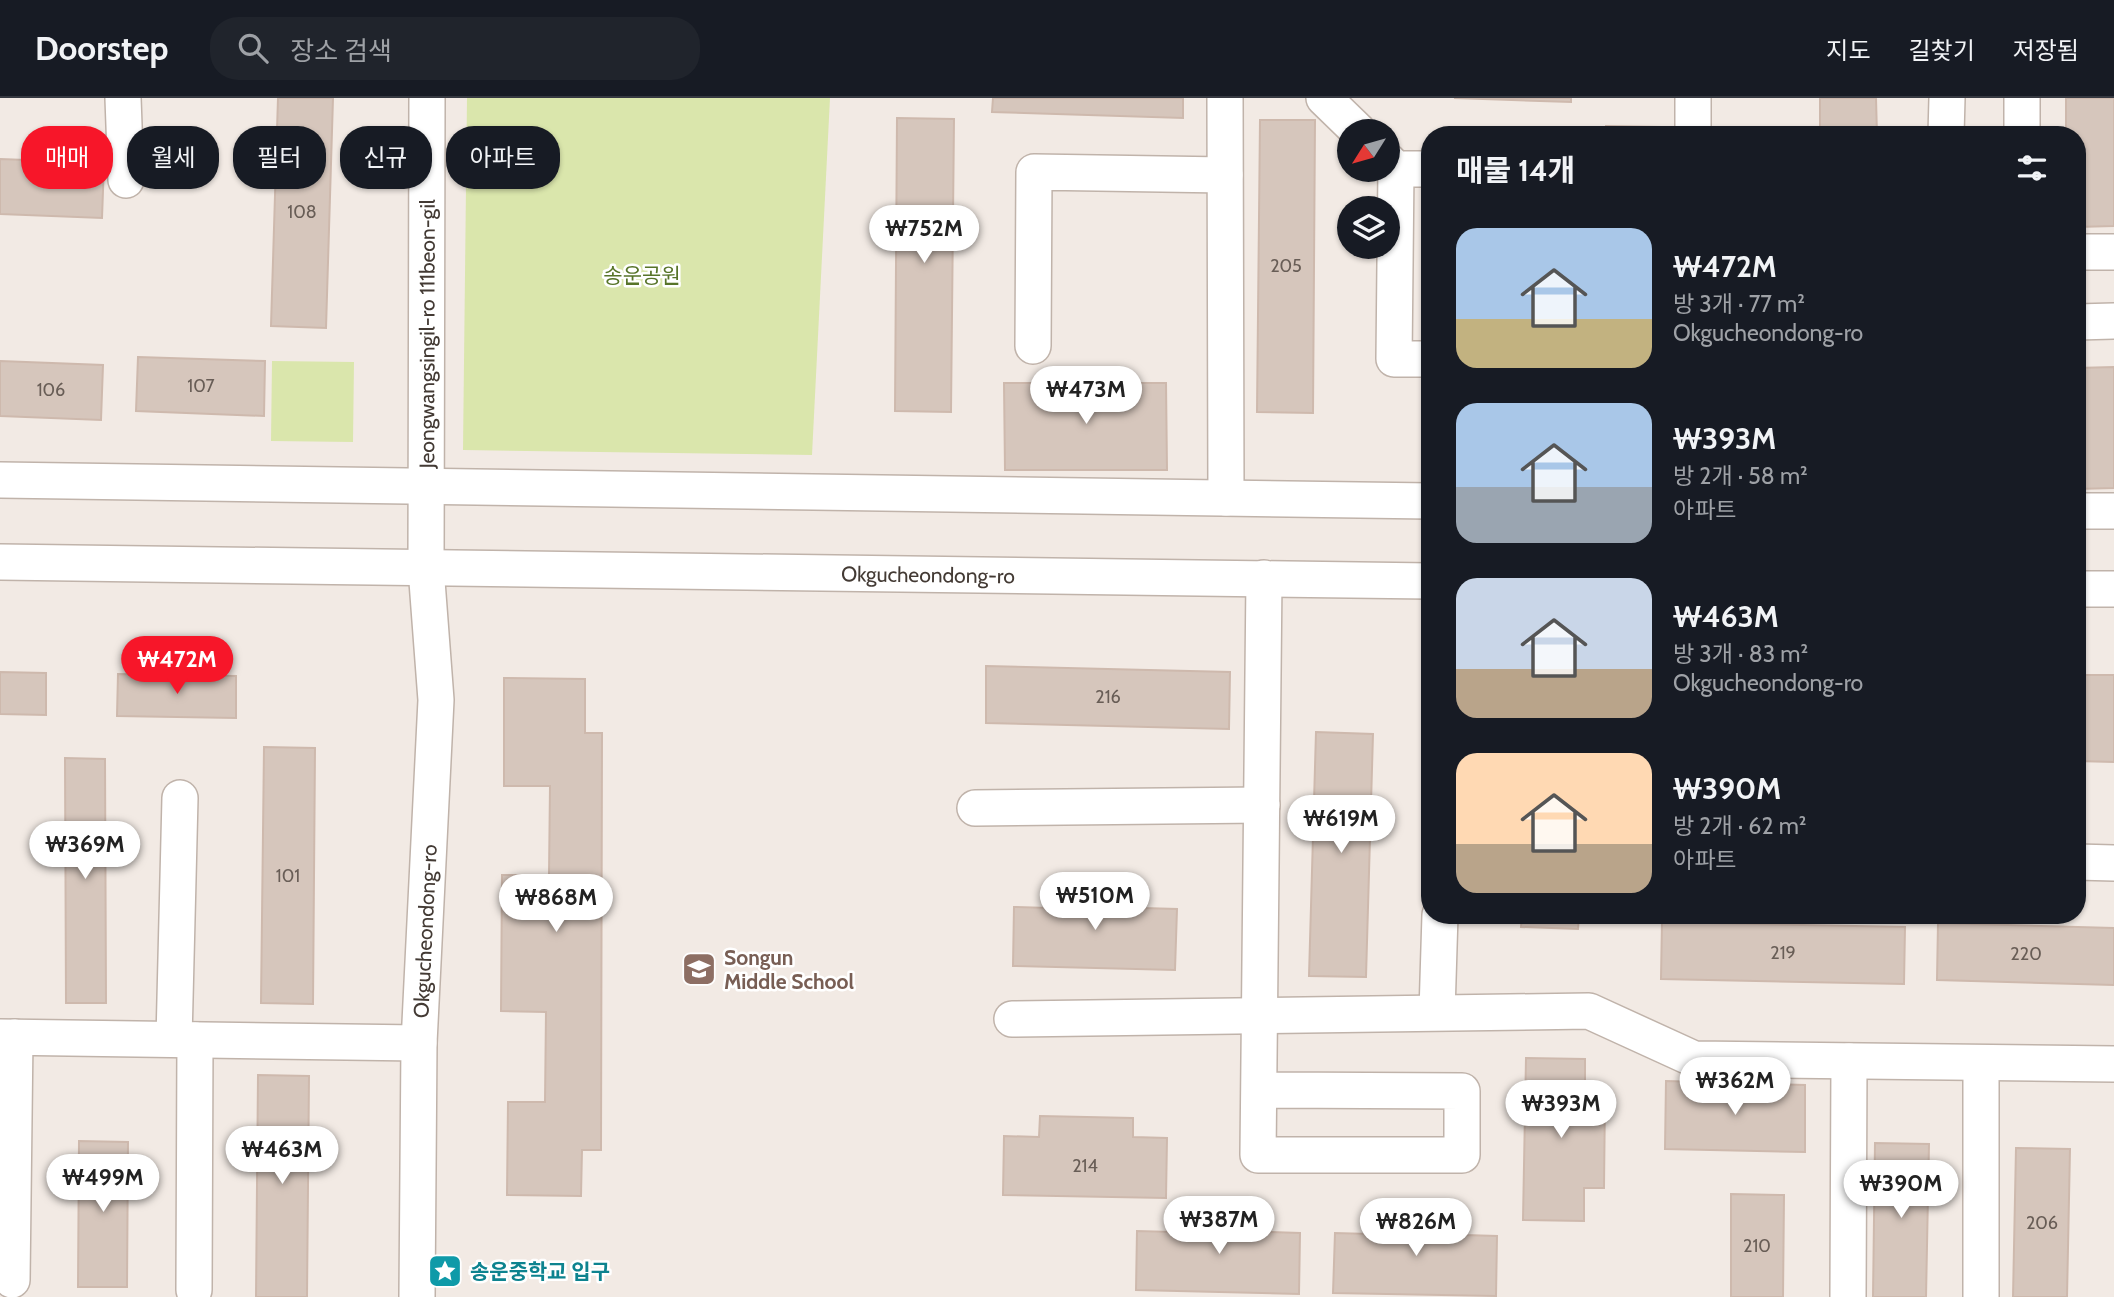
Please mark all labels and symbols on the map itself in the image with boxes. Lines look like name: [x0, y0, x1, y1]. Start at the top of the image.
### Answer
north arrow: [1337, 119, 1400, 182]
street label: Jeongwangsingil-ro 111beon-gil: [414, 199, 439, 470]
house number: 108: [287, 201, 317, 223]
pin: ₩752M: [875, 206, 973, 265]
house number: 205: [1270, 255, 1302, 277]
park label: 송운공원: [603, 263, 681, 288]
pin: ₩473M: [1037, 366, 1135, 426]
house number: 107: [187, 375, 215, 397]
house number: 106: [37, 379, 65, 401]
street label: Okgucheondong-ro: [841, 561, 1015, 588]
pin: ₩472M: [128, 636, 226, 696]
house number: 216: [1095, 686, 1121, 708]
pin: ₩619M: [1292, 796, 1390, 855]
pin: ₩369M: [36, 822, 134, 881]
street label: Okgucheondong-ro: [408, 844, 441, 1019]
house number: 101: [276, 865, 300, 887]
pin: ₩510M: [1046, 872, 1144, 932]
pin: ₩868M: [507, 874, 605, 934]
house number: 219: [1770, 942, 1796, 964]
house number: 220: [2010, 943, 2042, 965]
place label: Songun Middle School: [724, 945, 855, 994]
school or university icon: Songun Middle School: [680, 950, 718, 988]
pin: ₩362M: [1686, 1058, 1784, 1117]
pin: ₩393M: [1512, 1080, 1610, 1140]
pin: ₩463M: [233, 1126, 331, 1186]
pin: ₩499M: [54, 1154, 152, 1214]
house number: 214: [1072, 1155, 1098, 1177]
pin: ₩390M: [1852, 1160, 1950, 1220]
pin: ₩387M: [1170, 1196, 1268, 1256]
pin: ₩826M: [1367, 1198, 1465, 1258]
house number: 206: [2026, 1212, 2058, 1234]
house number: 210: [1743, 1235, 1771, 1257]
place icon: 송운중학교 입구: [426, 1252, 464, 1290]
place label: 송운중학교 입구: [470, 1259, 610, 1284]

